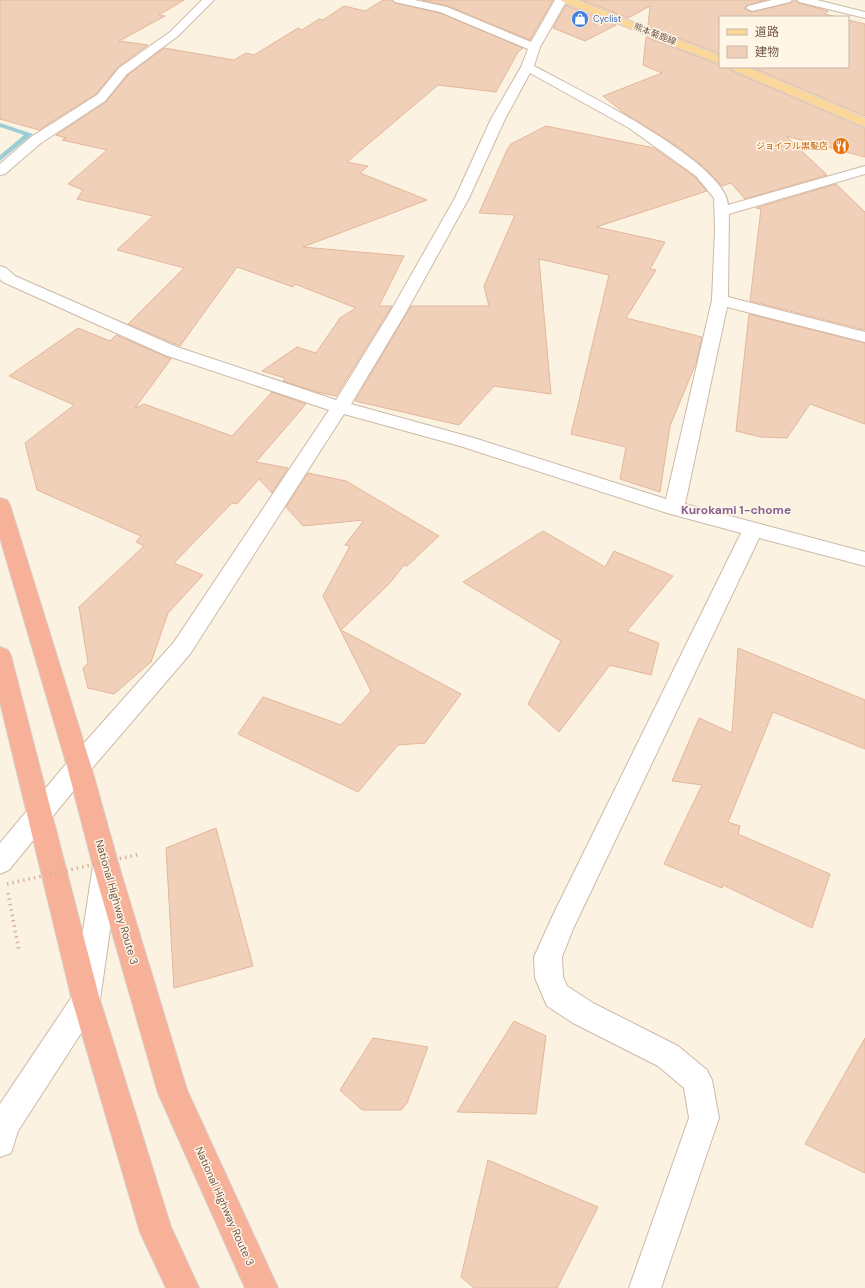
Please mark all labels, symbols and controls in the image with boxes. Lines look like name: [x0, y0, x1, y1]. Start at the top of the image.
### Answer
shop icon: Cyclist: [570, 9, 590, 29]
place label: Cyclist: [593, 13, 622, 25]
legend: [719, 16, 849, 68]
street label: 熊本菊鹿線: [632, 20, 679, 48]
text: 道路: [755, 24, 779, 40]
text: 建物: [755, 44, 779, 60]
restaurant icon: ジョイフル黒髪店: [831, 136, 851, 156]
place label: ジョイフル黒髪店: [756, 140, 828, 152]
district label: Kurokami 1-chome: [681, 502, 791, 518]
street label: National Highway Route 3: [92, 838, 142, 966]
street label: National Highway Route 3: [192, 1144, 258, 1268]

